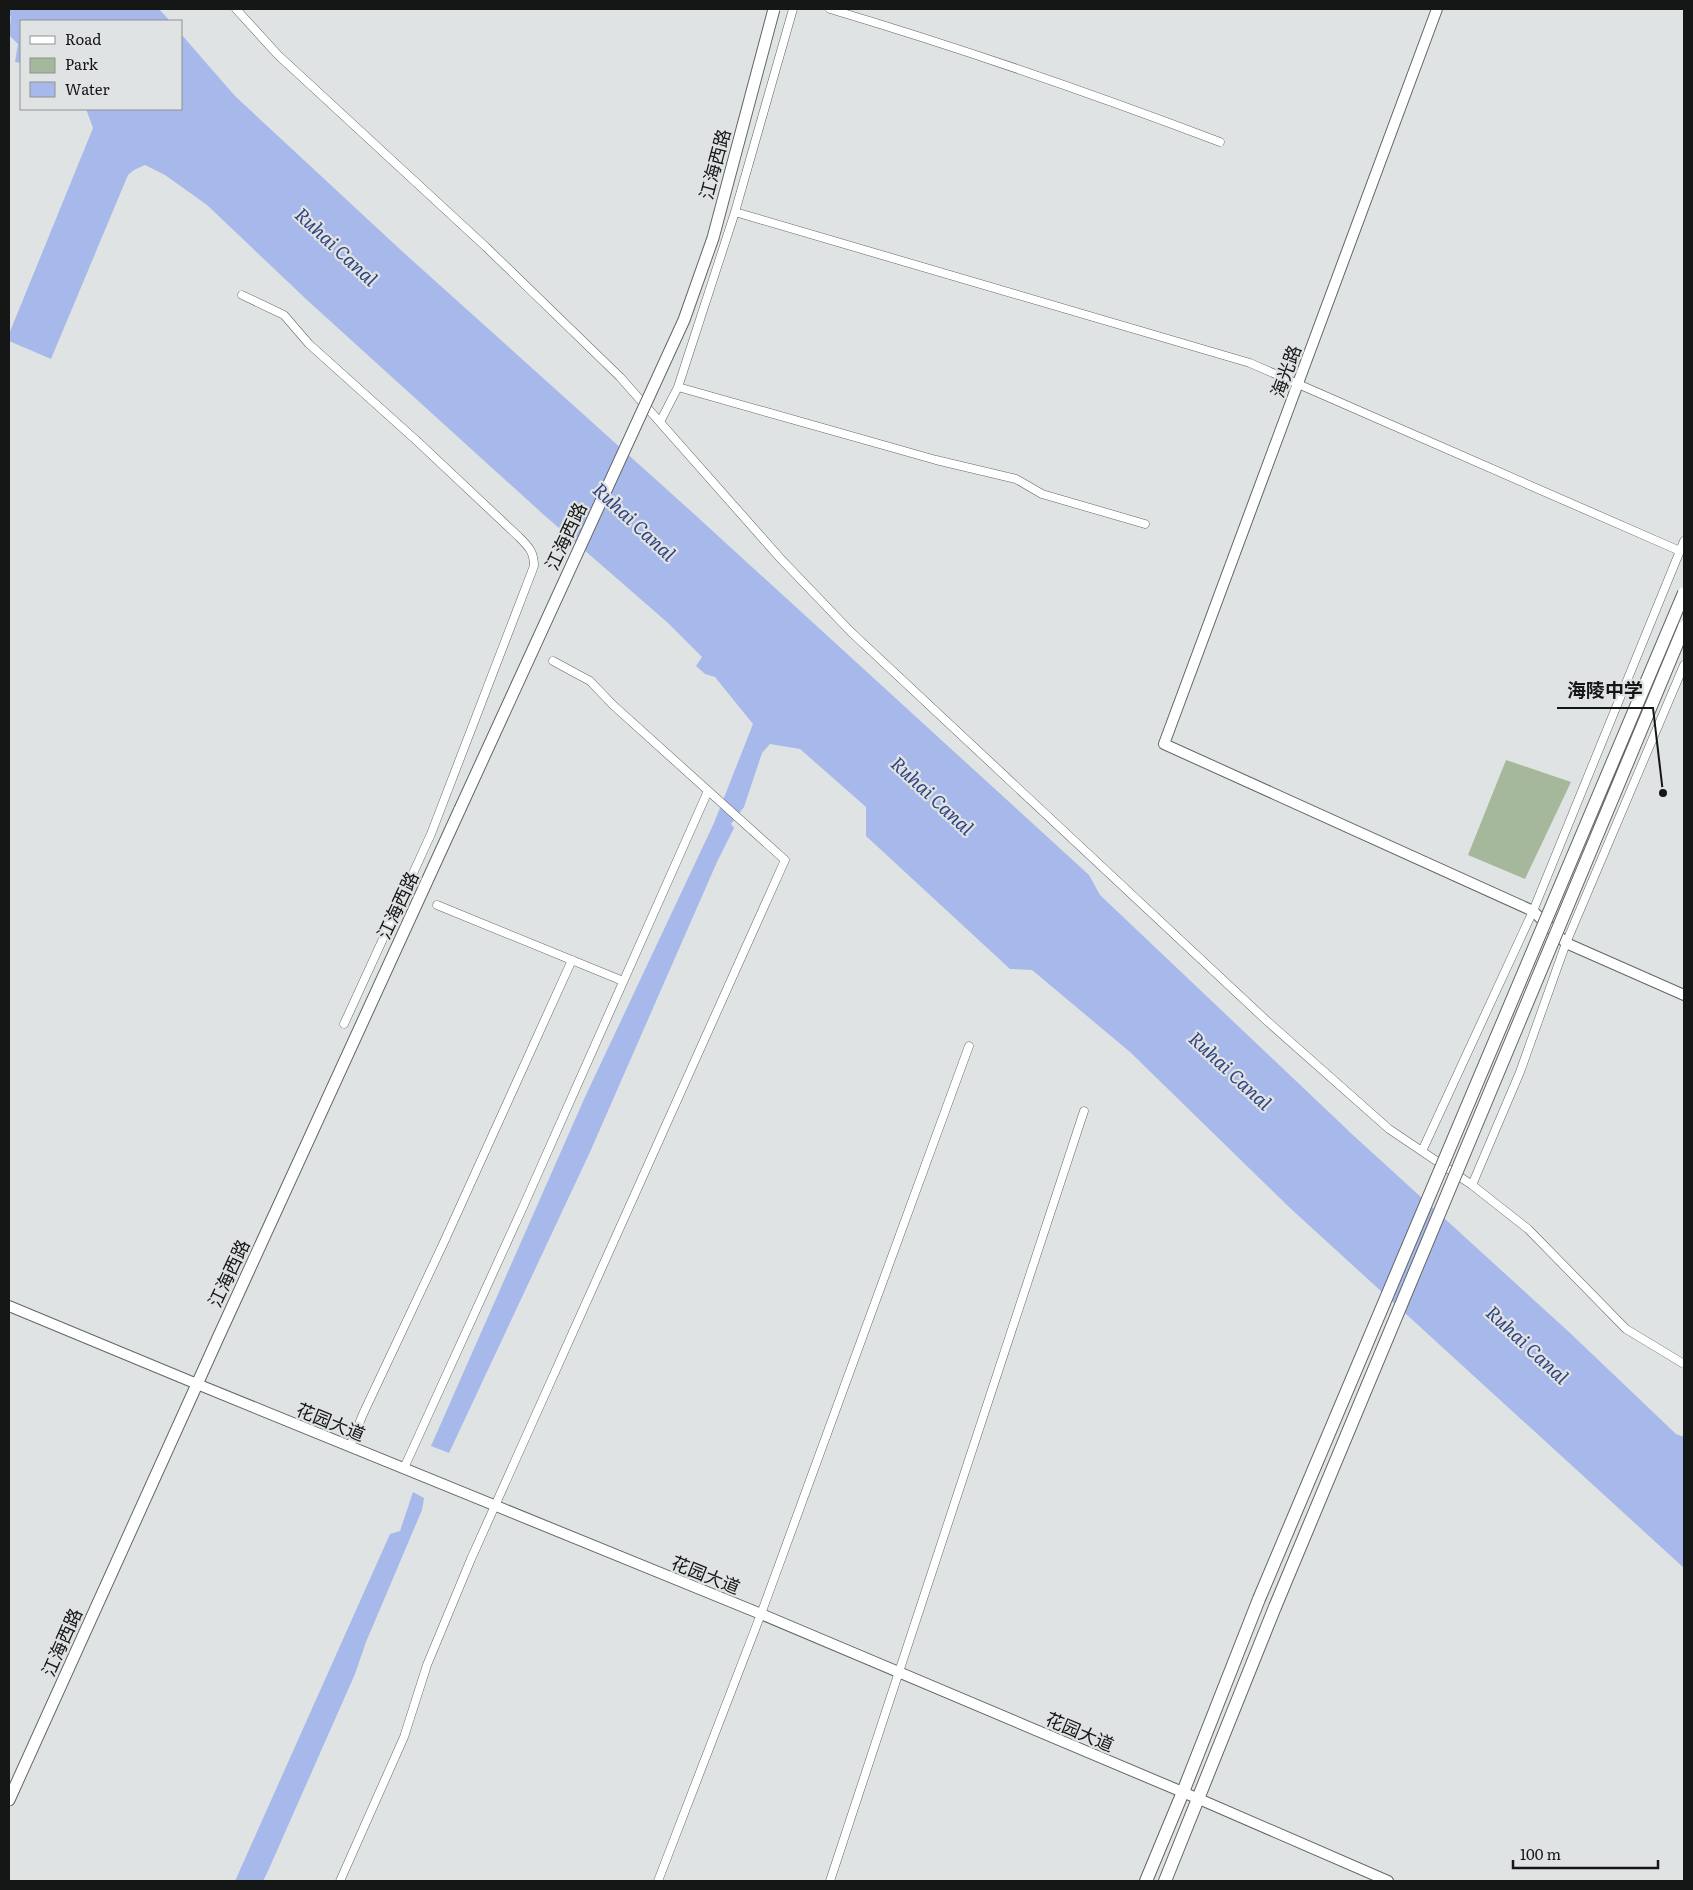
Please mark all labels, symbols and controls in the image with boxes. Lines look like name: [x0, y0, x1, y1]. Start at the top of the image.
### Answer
legend: [20, 20, 182, 110]
text: Road: [65, 27, 101, 50]
text: Park: [65, 52, 99, 75]
text: Water: [65, 77, 110, 100]
street label: 江海西路: [692, 126, 736, 202]
water label: Ruhai Canal: [289, 200, 385, 292]
street label: 海光路: [1263, 341, 1307, 401]
water label: Ruhai Canal: [587, 475, 683, 567]
street label: 江海西路: [538, 498, 592, 574]
callout: 海陵中学: [1557, 674, 1653, 708]
text: 海陵中学: [1567, 675, 1643, 703]
water label: Ruhai Canal: [885, 749, 981, 841]
street label: 江海西路: [370, 867, 424, 943]
water label: Ruhai Canal: [1183, 1024, 1279, 1116]
street label: 江海西路: [201, 1235, 255, 1311]
water label: Ruhai Canal: [1480, 1298, 1576, 1390]
street label: 花园大道: [293, 1395, 369, 1447]
street label: 花园大道: [668, 1548, 744, 1600]
street label: 江海西路: [34, 1604, 88, 1680]
street label: 花园大道: [1042, 1705, 1118, 1757]
scale bar: [1513, 1838, 1658, 1870]
text: 100 m: [1520, 1842, 1561, 1865]

